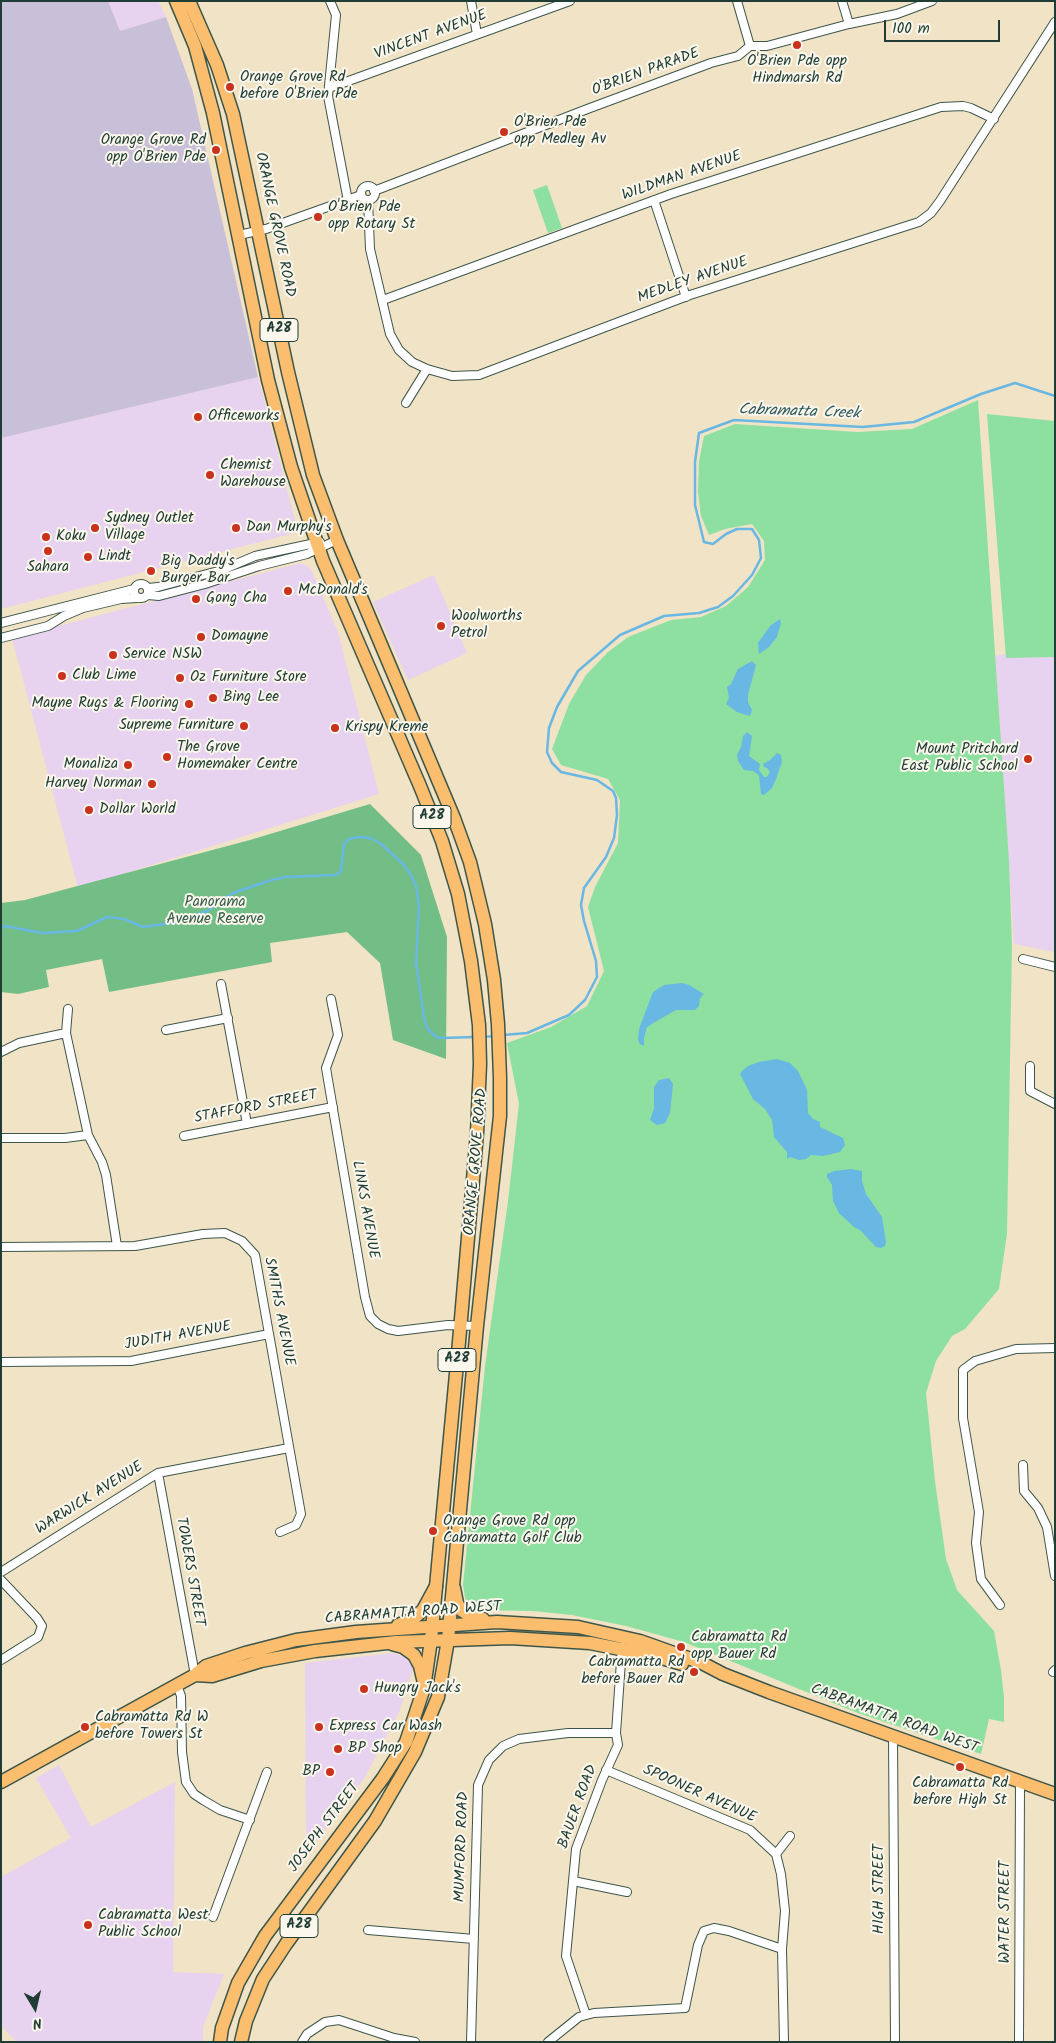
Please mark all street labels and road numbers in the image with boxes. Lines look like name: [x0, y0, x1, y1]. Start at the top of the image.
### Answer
street label: VINCENT AVENUE: [372, 7, 490, 65]
street label: O'BRIEN PARADE: [590, 45, 702, 101]
street label: WILDMAN AVENUE: [620, 148, 744, 206]
street label: ORANGE GROVE ROAD: [250, 151, 298, 299]
street label: MEDLEY AVENUE: [635, 254, 751, 308]
road number: A28: [260, 318, 298, 342]
road number: A28: [413, 806, 451, 829]
street label: STAFFORD STREET: [193, 1087, 319, 1129]
street label: ORANGE GROVE ROAD: [462, 1088, 492, 1236]
street label: LINKS AVENUE: [346, 1159, 382, 1261]
street label: SMITHS AVENUE: [259, 1256, 297, 1368]
street label: JUDITH AVENUE: [123, 1319, 233, 1355]
road number: A28: [438, 1348, 476, 1372]
street label: WARWICK AVENUE: [33, 1459, 147, 1539]
street label: TOWERS STREET: [171, 1516, 207, 1628]
street label: CABRAMATTA ROAD WEST: [324, 1599, 502, 1629]
street label: CABRAMATTA ROAD WEST: [808, 1681, 980, 1759]
street label: SPOONER AVENUE: [640, 1762, 758, 1828]
street label: BAUER ROAD: [556, 1763, 602, 1851]
street label: JOSEPH STREET: [285, 1780, 365, 1876]
street label: MUMFORD ROAD: [452, 1791, 474, 1903]
street label: HIGH STREET: [871, 1844, 889, 1934]
street label: WATER STREET: [997, 1861, 1015, 1963]
road number: A28: [280, 1914, 318, 1938]

